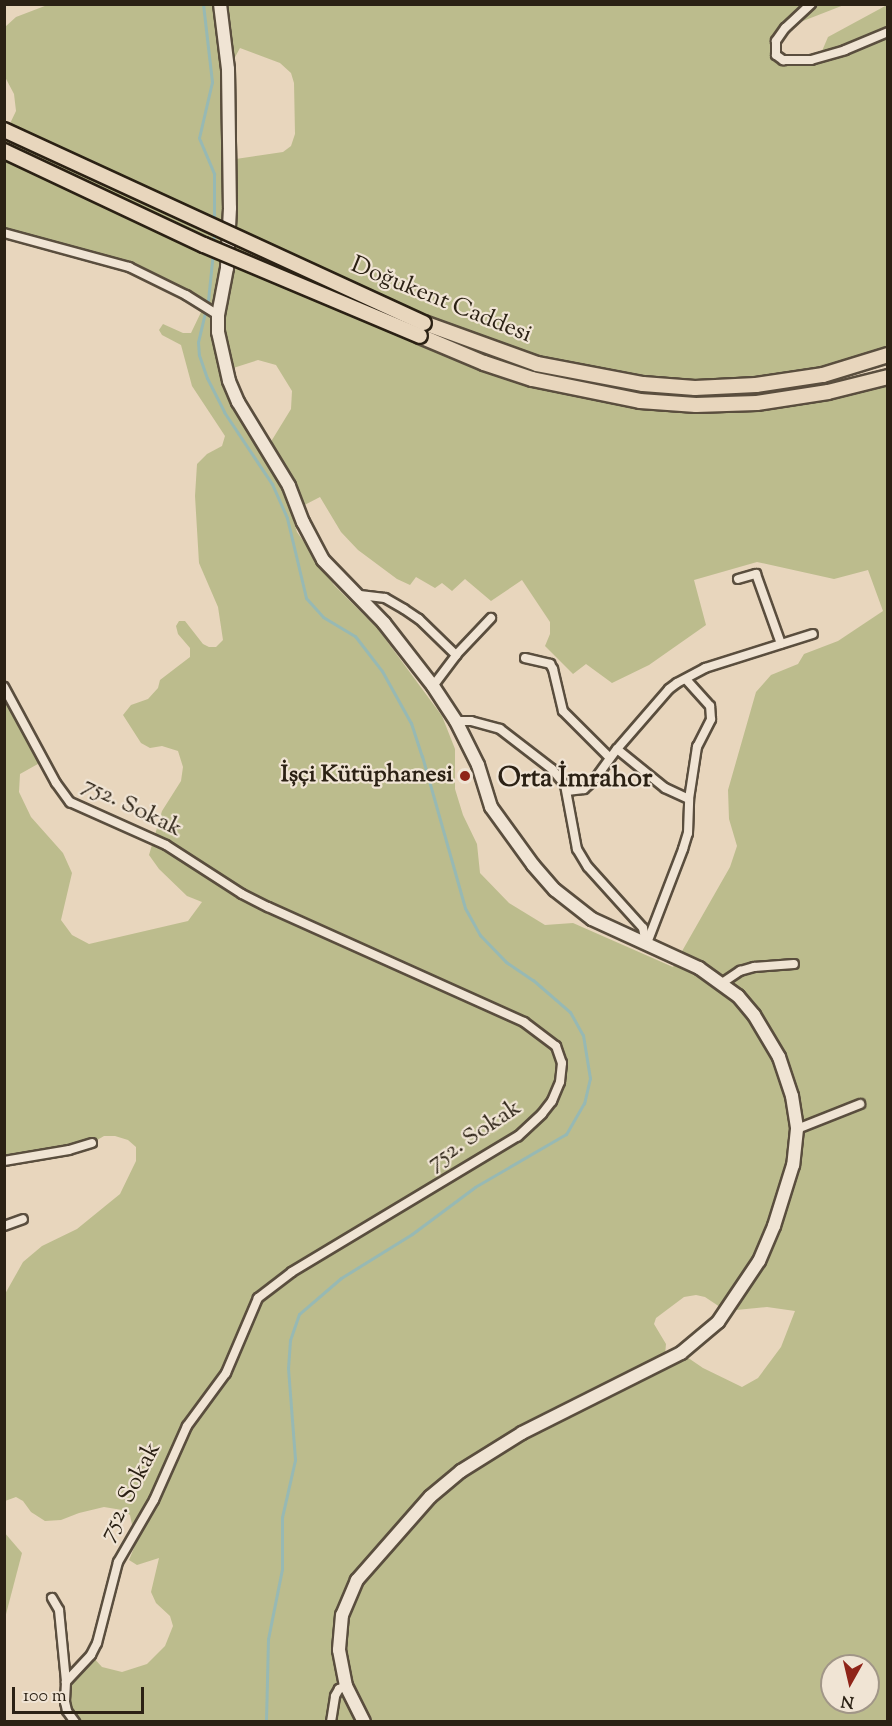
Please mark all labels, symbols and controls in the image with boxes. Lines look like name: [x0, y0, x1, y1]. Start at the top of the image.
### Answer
street label: Doğukent Caddesi: [346, 252, 536, 350]
place label: İşçi Kütüphanesi: [281, 762, 453, 790]
district label: Orta İmrahor: [498, 764, 652, 796]
marker: İşçi Kütüphanesi: [458, 769, 472, 783]
street label: 752. Sokak: [78, 772, 186, 844]
street label: 752. Sokak: [423, 1094, 527, 1178]
street label: 752. Sokak: [94, 1438, 168, 1546]
north arrow: [820, 1654, 880, 1714]
scale bar: [15, 1675, 147, 1713]
text: 100 m: [23, 1684, 67, 1710]
text: N: [840, 1688, 856, 1713]

